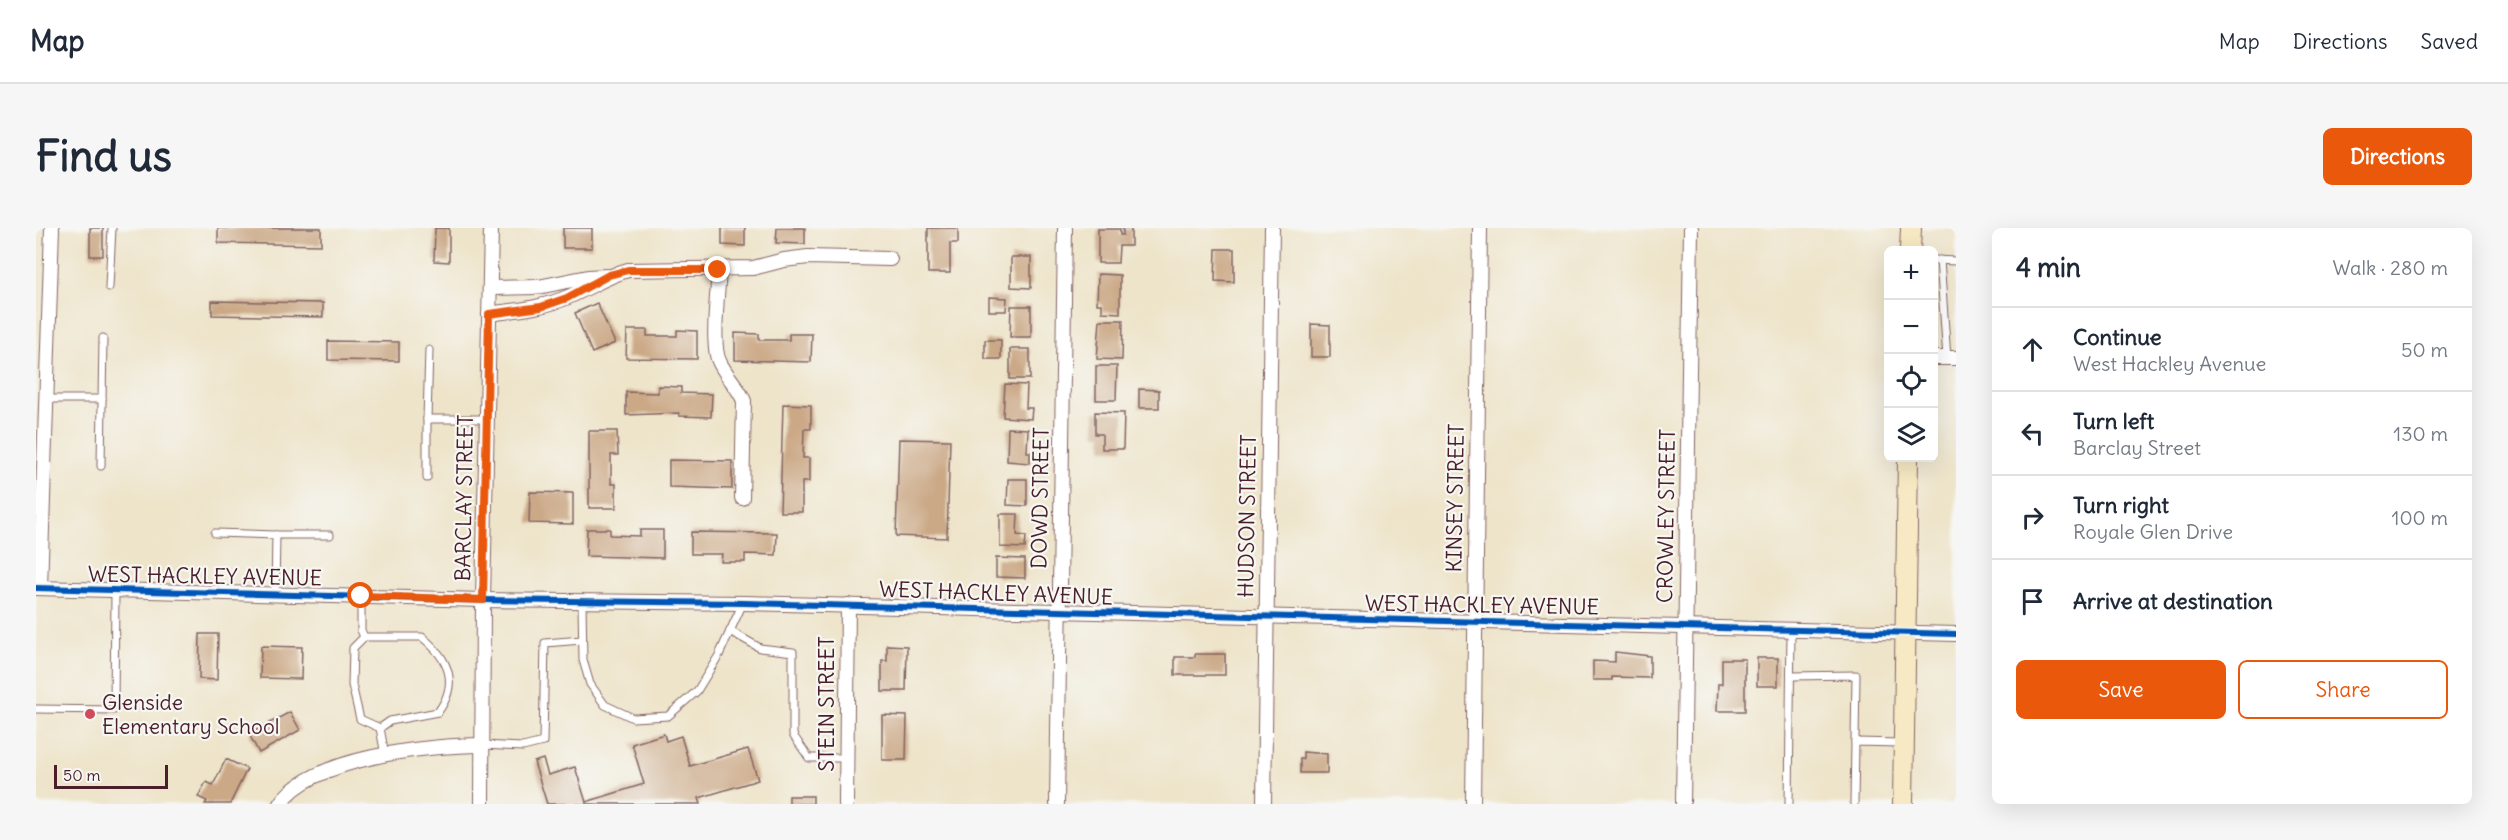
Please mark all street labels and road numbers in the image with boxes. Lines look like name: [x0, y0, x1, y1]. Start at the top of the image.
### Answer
street label: BARCLAY STREET: [449, 414, 479, 581]
street label: KINSEY STREET: [1440, 423, 1470, 573]
street label: DOWD STREET: [1025, 427, 1055, 569]
street label: CROWLEY STREET: [1651, 429, 1681, 603]
street label: HUDSON STREET: [1232, 434, 1262, 598]
street label: WEST HACKLEY AVENUE: [88, 560, 322, 592]
street label: WEST HACKLEY AVENUE: [878, 575, 1114, 611]
street label: WEST HACKLEY AVENUE: [1365, 589, 1599, 621]
street label: STEIN STREET: [813, 636, 840, 772]

